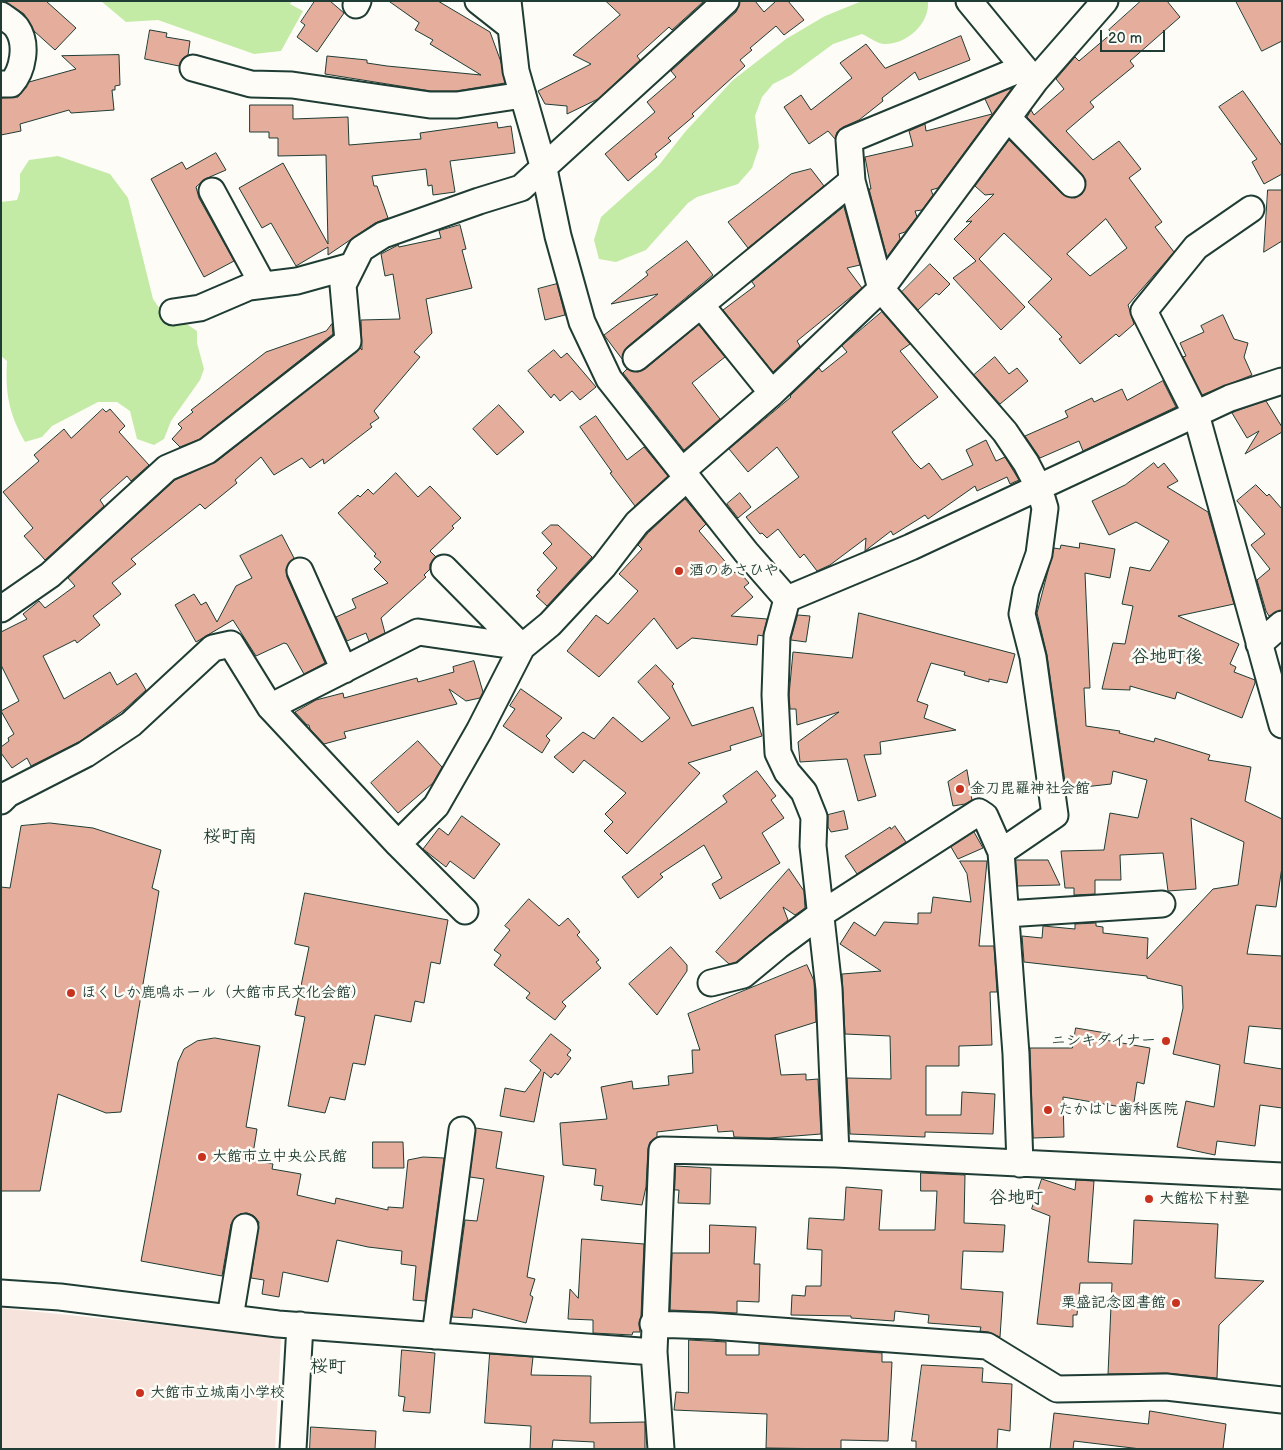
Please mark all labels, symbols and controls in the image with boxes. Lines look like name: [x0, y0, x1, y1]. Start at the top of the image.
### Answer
scale bar: [1103, 20, 1168, 52]
text: 20 m: [1108, 29, 1142, 48]
place label: 酒のあさひや: [689, 562, 779, 580]
marker: 酒のあさひや: [673, 565, 685, 577]
district label: 谷地町後: [1131, 646, 1203, 668]
place label: 金刀毘羅神社会館: [970, 780, 1090, 798]
marker: 金刀毘羅神社会館: [954, 783, 966, 795]
district label: 桜町南: [203, 826, 257, 848]
place label: ほくしか鹿鳴ホール（大館市民文化会館）: [81, 984, 366, 1002]
marker: ほくしか鹿鳴ホール（大館市民文化会館）: [65, 987, 77, 999]
place label: ニシキダイナー: [1051, 1032, 1156, 1050]
marker: ニシキダイナー: [1160, 1035, 1172, 1047]
place label: たかはし歯科医院: [1058, 1101, 1178, 1119]
marker: たかはし歯科医院: [1042, 1104, 1054, 1116]
place label: 大館市立中央公民館: [212, 1148, 347, 1166]
marker: 大館市立中央公民館: [196, 1151, 208, 1163]
district label: 谷地町: [989, 1187, 1043, 1209]
place label: 大館松下村塾: [1159, 1190, 1249, 1208]
marker: 大館松下村塾: [1143, 1193, 1155, 1205]
place label: 栗盛記念図書館: [1061, 1294, 1166, 1312]
marker: 栗盛記念図書館: [1170, 1297, 1182, 1309]
district label: 桜町: [310, 1356, 346, 1378]
place label: 大館市立城南小学校: [150, 1384, 285, 1402]
marker: 大館市立城南小学校: [134, 1387, 146, 1399]

